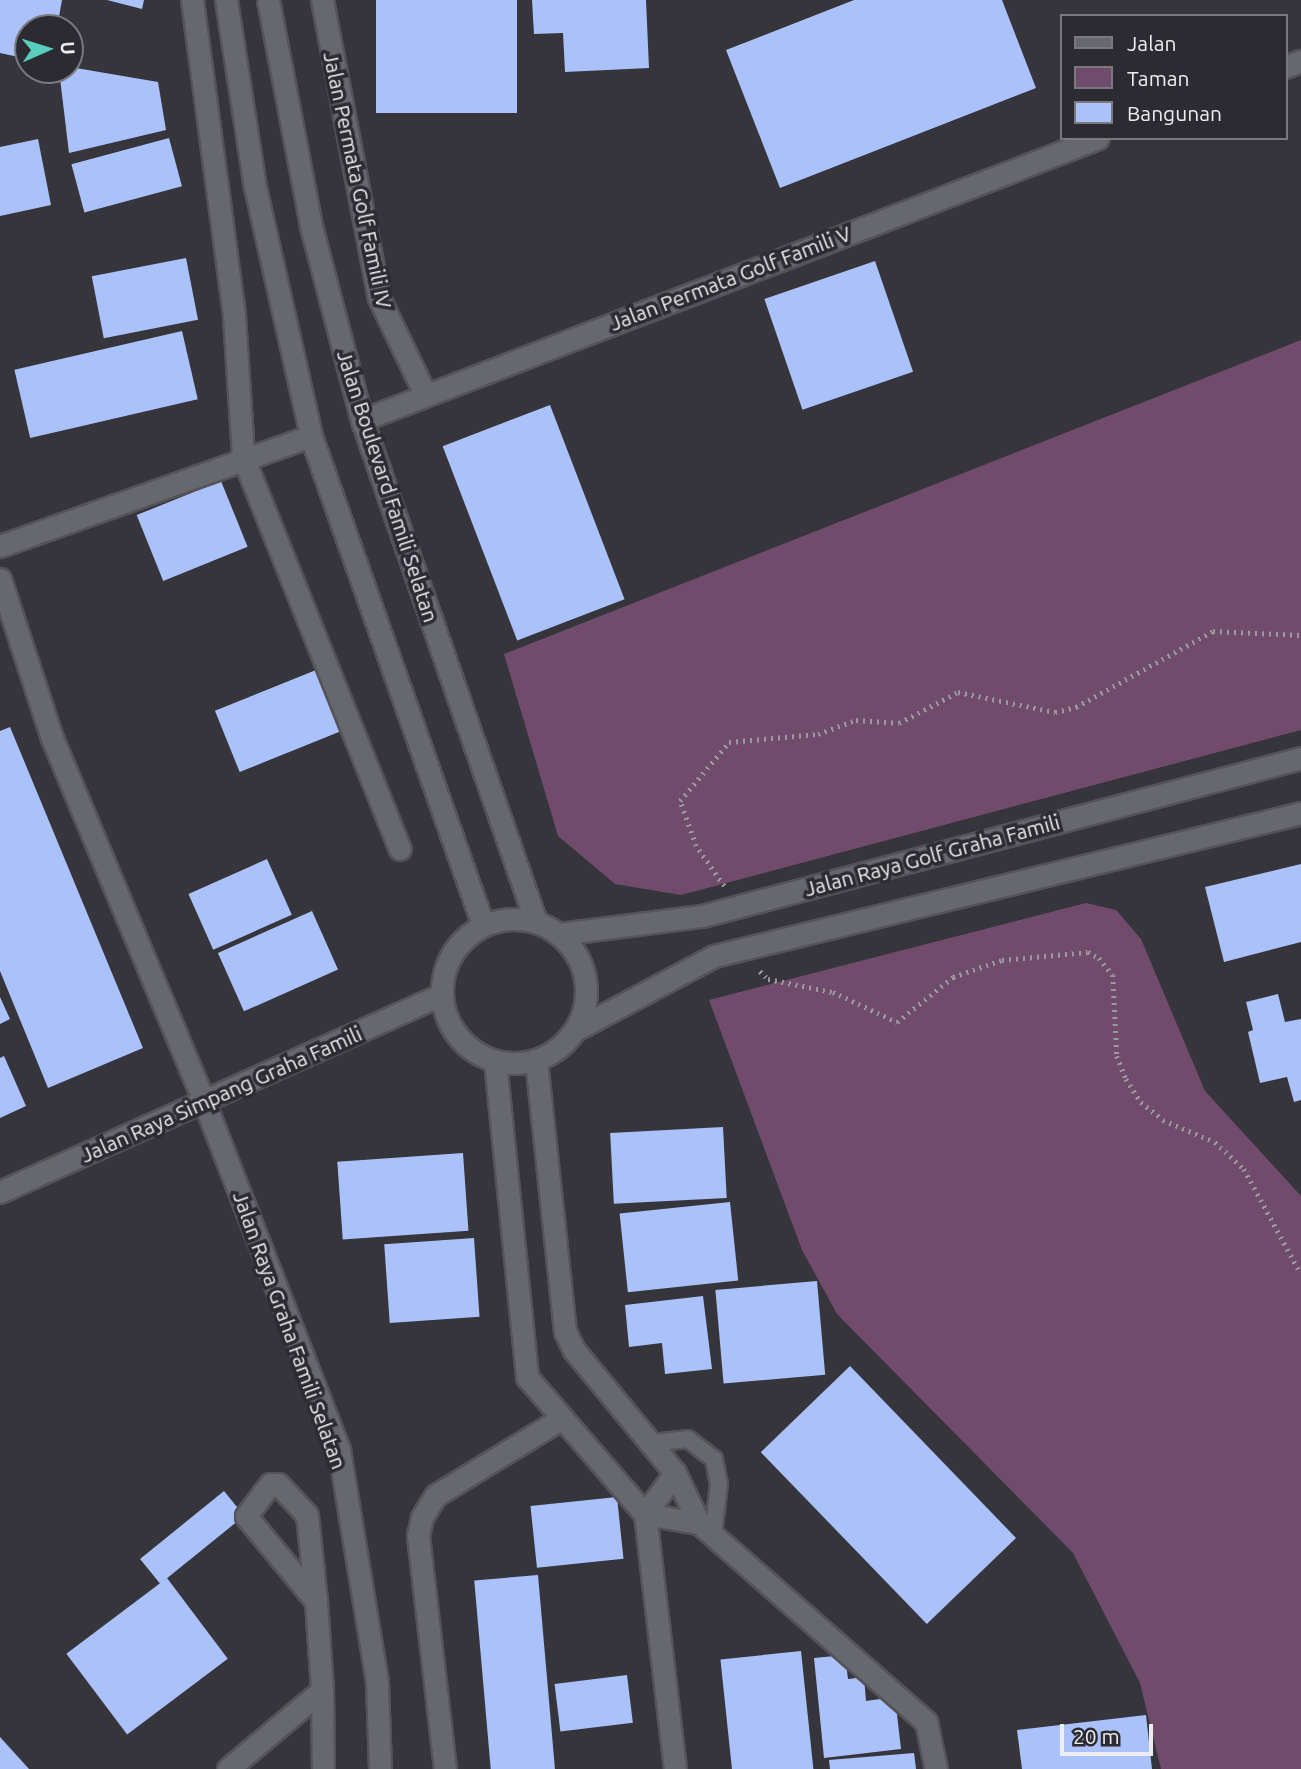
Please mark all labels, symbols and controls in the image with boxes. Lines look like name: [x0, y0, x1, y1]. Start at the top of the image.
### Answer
north arrow: [14, 14, 84, 84]
legend: [1060, 14, 1287, 140]
text: Jalan: [1127, 31, 1176, 55]
text: U: [57, 41, 79, 55]
street label: Jalan Permata Golf Famili IV: [318, 49, 398, 311]
text: Taman: [1127, 66, 1190, 90]
text: Bangunan: [1127, 101, 1222, 125]
street label: Jalan Permata Golf Famili V: [606, 220, 854, 336]
street label: Jalan Boulevard Famili Selatan: [332, 347, 444, 625]
street label: Jalan Raya Golf Graha Famili: [802, 809, 1062, 901]
street label: Jalan Raya Simpang Graha Famili: [77, 1020, 365, 1168]
street label: Jalan Raya Graha Famili Selatan: [228, 1188, 352, 1472]
scale bar: [1063, 1710, 1156, 1754]
text: 20 m: [1073, 1724, 1120, 1748]

